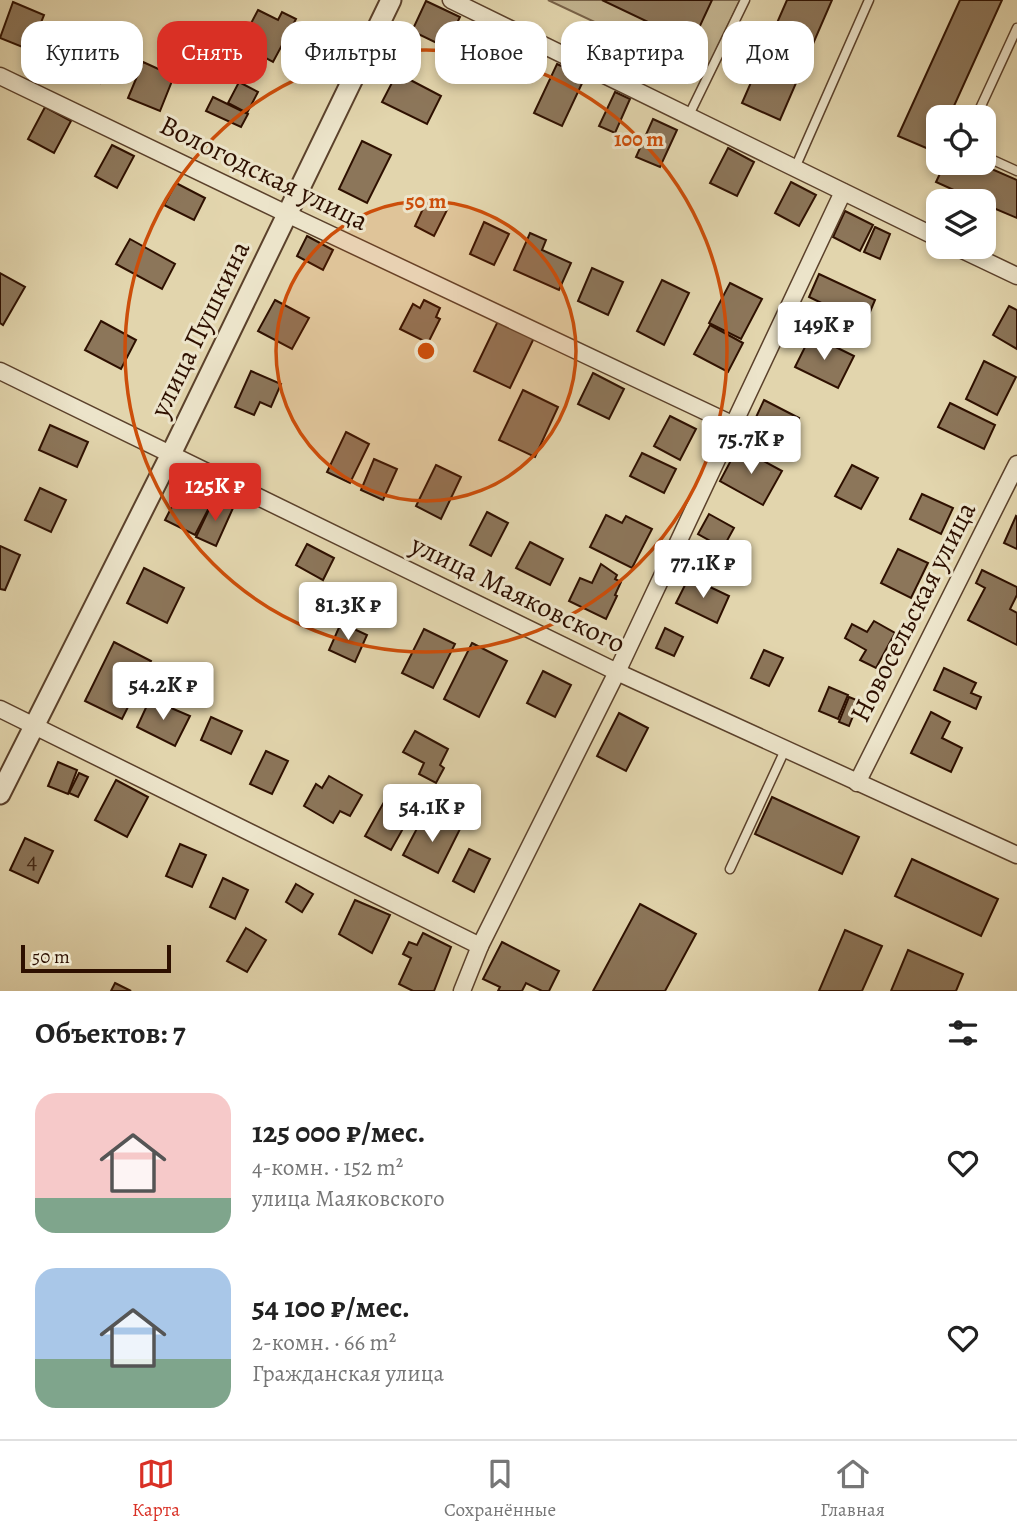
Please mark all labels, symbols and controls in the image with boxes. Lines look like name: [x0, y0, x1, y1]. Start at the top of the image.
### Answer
chip: Купить: [21, 21, 143, 84]
chip: Снять: [157, 21, 267, 84]
chip: Фильтры: [281, 21, 421, 84]
chip: Новое: [435, 21, 547, 84]
chip: Квартира: [561, 21, 708, 84]
chip: Дом: [722, 21, 814, 84]
map controls: [926, 105, 996, 259]
button: locate: [926, 105, 996, 175]
street label: Вологодская улица: [153, 106, 375, 240]
text: 100 m: [614, 125, 664, 153]
text: 50 m: [406, 187, 447, 215]
button: layers: [926, 189, 996, 259]
street label: улица Пушкина: [140, 234, 259, 424]
pin: 149K ₽: [767, 302, 881, 362]
text: 149K ₽: [794, 309, 854, 340]
centre of rings: [414, 339, 438, 363]
pin: 75.7K ₽: [686, 416, 816, 476]
text: 75.7K ₽: [718, 423, 784, 454]
pin: 125K ₽: [158, 463, 272, 523]
text: 125K ₽: [185, 470, 245, 501]
street label: Новосельская улица: [841, 495, 985, 729]
street label: улица Маяковского: [403, 525, 632, 662]
pin: 77.1K ₽: [638, 540, 768, 600]
text: 77.1K ₽: [671, 547, 736, 578]
pin: 81.3K ₽: [283, 582, 413, 642]
text: 81.3K ₽: [315, 589, 381, 620]
pin: 54.2K ₽: [98, 662, 228, 722]
text: 54.2K ₽: [129, 669, 197, 700]
pin: 54.1K ₽: [367, 784, 497, 844]
text: 54.1K ₽: [399, 791, 465, 822]
house number: 4: [27, 844, 38, 876]
scale bar: [21, 942, 172, 974]
text: 50 m: [32, 944, 70, 970]
text: Объектов: 7: [35, 1013, 185, 1053]
icon: filters: [944, 1014, 982, 1052]
text: 125 000 ₽/мес.: [252, 1112, 426, 1152]
icon: home: [91, 1121, 175, 1205]
icon: heart: [944, 1144, 982, 1182]
text: 4-комн. · 152 m²: [252, 1152, 403, 1183]
text: улица Маяковского: [252, 1183, 445, 1214]
text: 54 100 ₽/мес.: [252, 1287, 410, 1327]
icon: home: [91, 1296, 175, 1380]
icon: heart: [944, 1319, 982, 1357]
text: 2-комн. · 66 m²: [252, 1327, 396, 1358]
text: Гражданская улица: [252, 1358, 444, 1389]
tab: Карта: [132, 1455, 180, 1523]
tab: Сохранённые: [444, 1455, 556, 1523]
tab: Главная: [820, 1455, 885, 1523]

